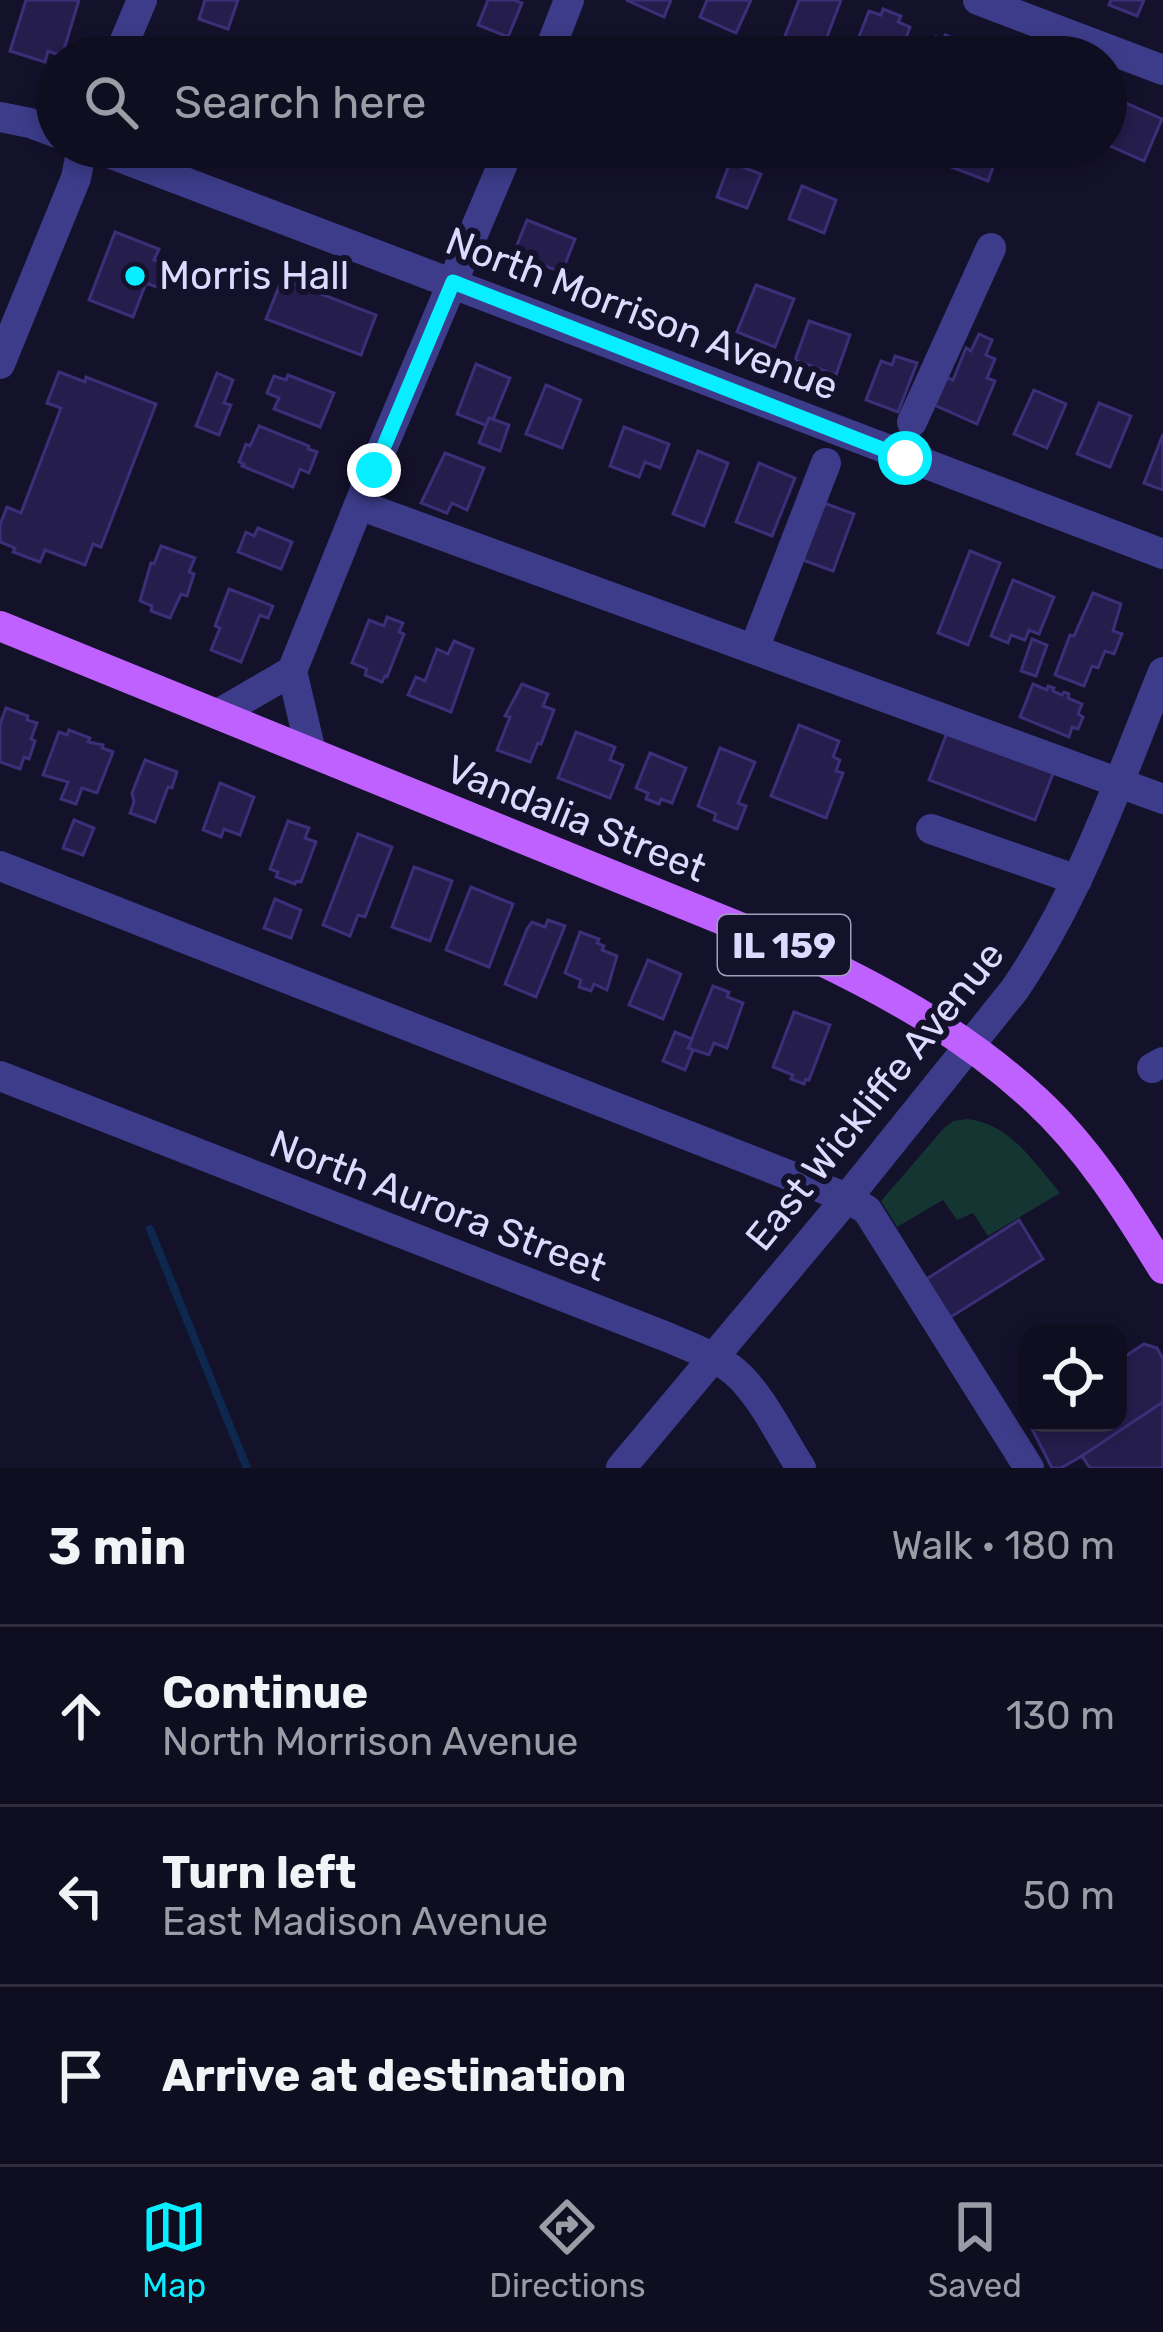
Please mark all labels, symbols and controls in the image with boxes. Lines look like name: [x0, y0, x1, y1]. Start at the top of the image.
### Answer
search box: [36, 36, 1127, 168]
icon: search: [78, 69, 144, 135]
text: Search here: [174, 76, 426, 129]
street label: North Morrison Avenue: [439, 218, 845, 410]
place label: Morris Hall: [159, 253, 349, 299]
marker: Morris Hall: [122, 263, 148, 289]
route start: [878, 431, 932, 485]
route end: [347, 443, 401, 497]
street label: Vandalia Street: [439, 746, 713, 892]
road number: IL 159: [718, 915, 850, 975]
street label: East Wickliffe Avenue: [736, 932, 1014, 1260]
street label: North Aurora Street: [263, 1121, 613, 1291]
map controls: [1019, 1324, 1127, 1432]
button: locate: [1019, 1324, 1127, 1432]
text: 3 min: [48, 1516, 187, 1577]
text: Walk · 180 m: [891, 1523, 1115, 1569]
text: Continue: [162, 1666, 368, 1719]
icon: ahead: [48, 1683, 114, 1749]
text: 130 m: [1006, 1693, 1115, 1739]
text: North Morrison Avenue: [162, 1719, 578, 1765]
text: Turn left: [162, 1846, 356, 1899]
icon: left: [48, 1863, 114, 1929]
text: 50 m: [1023, 1873, 1115, 1919]
text: East Madison Avenue: [162, 1899, 548, 1945]
icon: arrive: [48, 2043, 114, 2109]
text: Arrive at destination: [162, 2049, 627, 2102]
tab: Map: [141, 2194, 207, 2305]
tab: Directions: [489, 2194, 646, 2305]
tab: Saved: [928, 2194, 1022, 2305]

